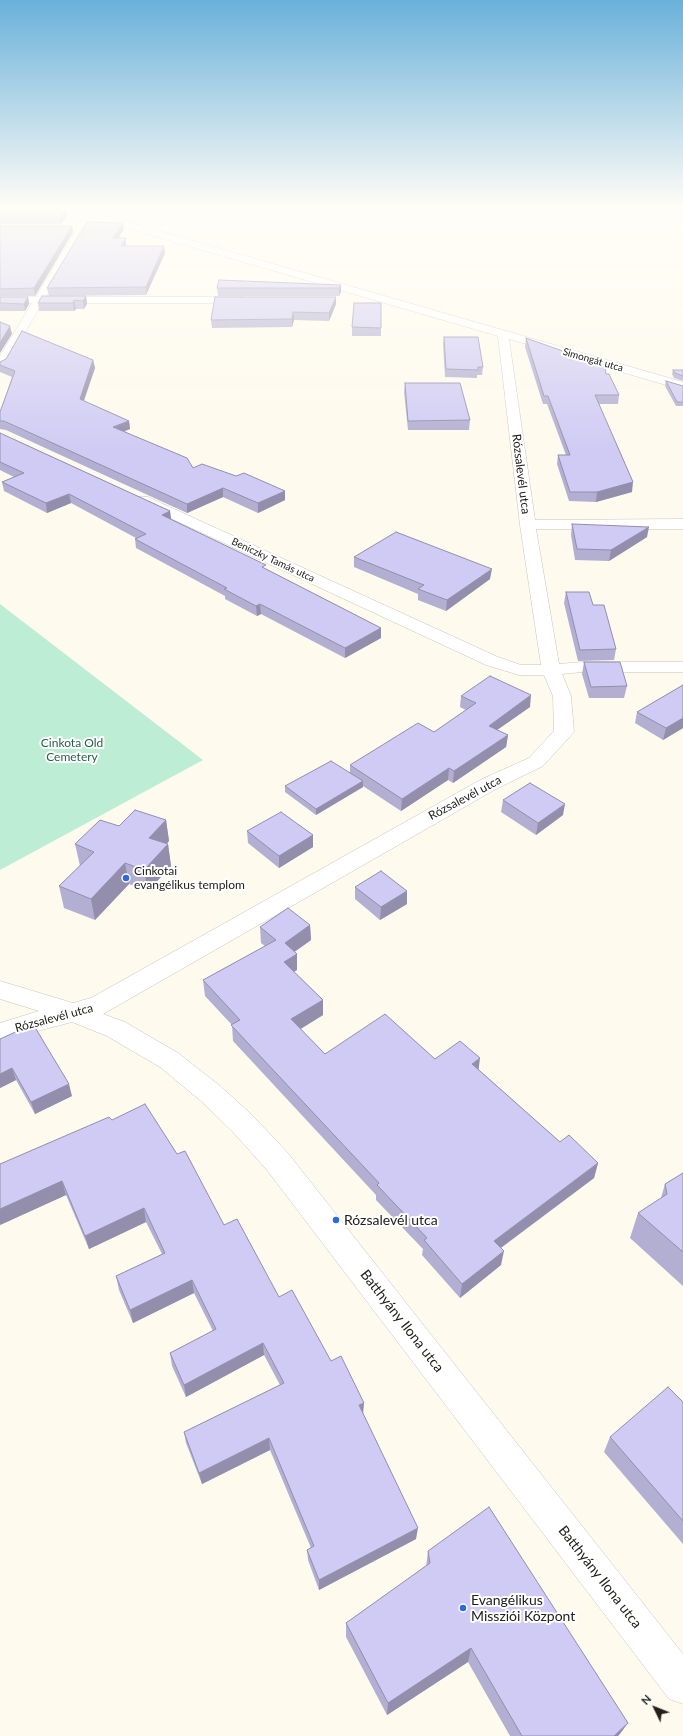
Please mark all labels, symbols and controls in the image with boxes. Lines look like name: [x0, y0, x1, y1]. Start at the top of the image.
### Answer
street label: Simongát utca: [561, 346, 625, 374]
street label: Rózsalevél utca: [509, 433, 533, 515]
street label: Beniczky Tamás utca: [229, 535, 317, 585]
park label: Cinkota Old Cemetery: [41, 736, 103, 764]
street label: Rózsalevél utca: [426, 773, 504, 823]
place label: Cinkotai evangélikus templom: [134, 864, 245, 892]
marker: Cinkotai evangélikus templom: [121, 873, 131, 883]
street label: Rózsalevél utca: [13, 1001, 95, 1035]
place label: Rózsalevél utca: [344, 1212, 438, 1228]
marker: Rózsalevél utca: [331, 1215, 341, 1225]
street label: Batthyány Ilona utca: [357, 1266, 447, 1376]
street label: Batthyány Ilona utca: [555, 1522, 645, 1632]
place label: Evangélikus Missziói Központ: [471, 1592, 575, 1624]
marker: Evangélikus Missziói Központ: [458, 1603, 468, 1613]
north arrow: [635, 1688, 675, 1728]
text: N: [638, 1692, 653, 1707]

